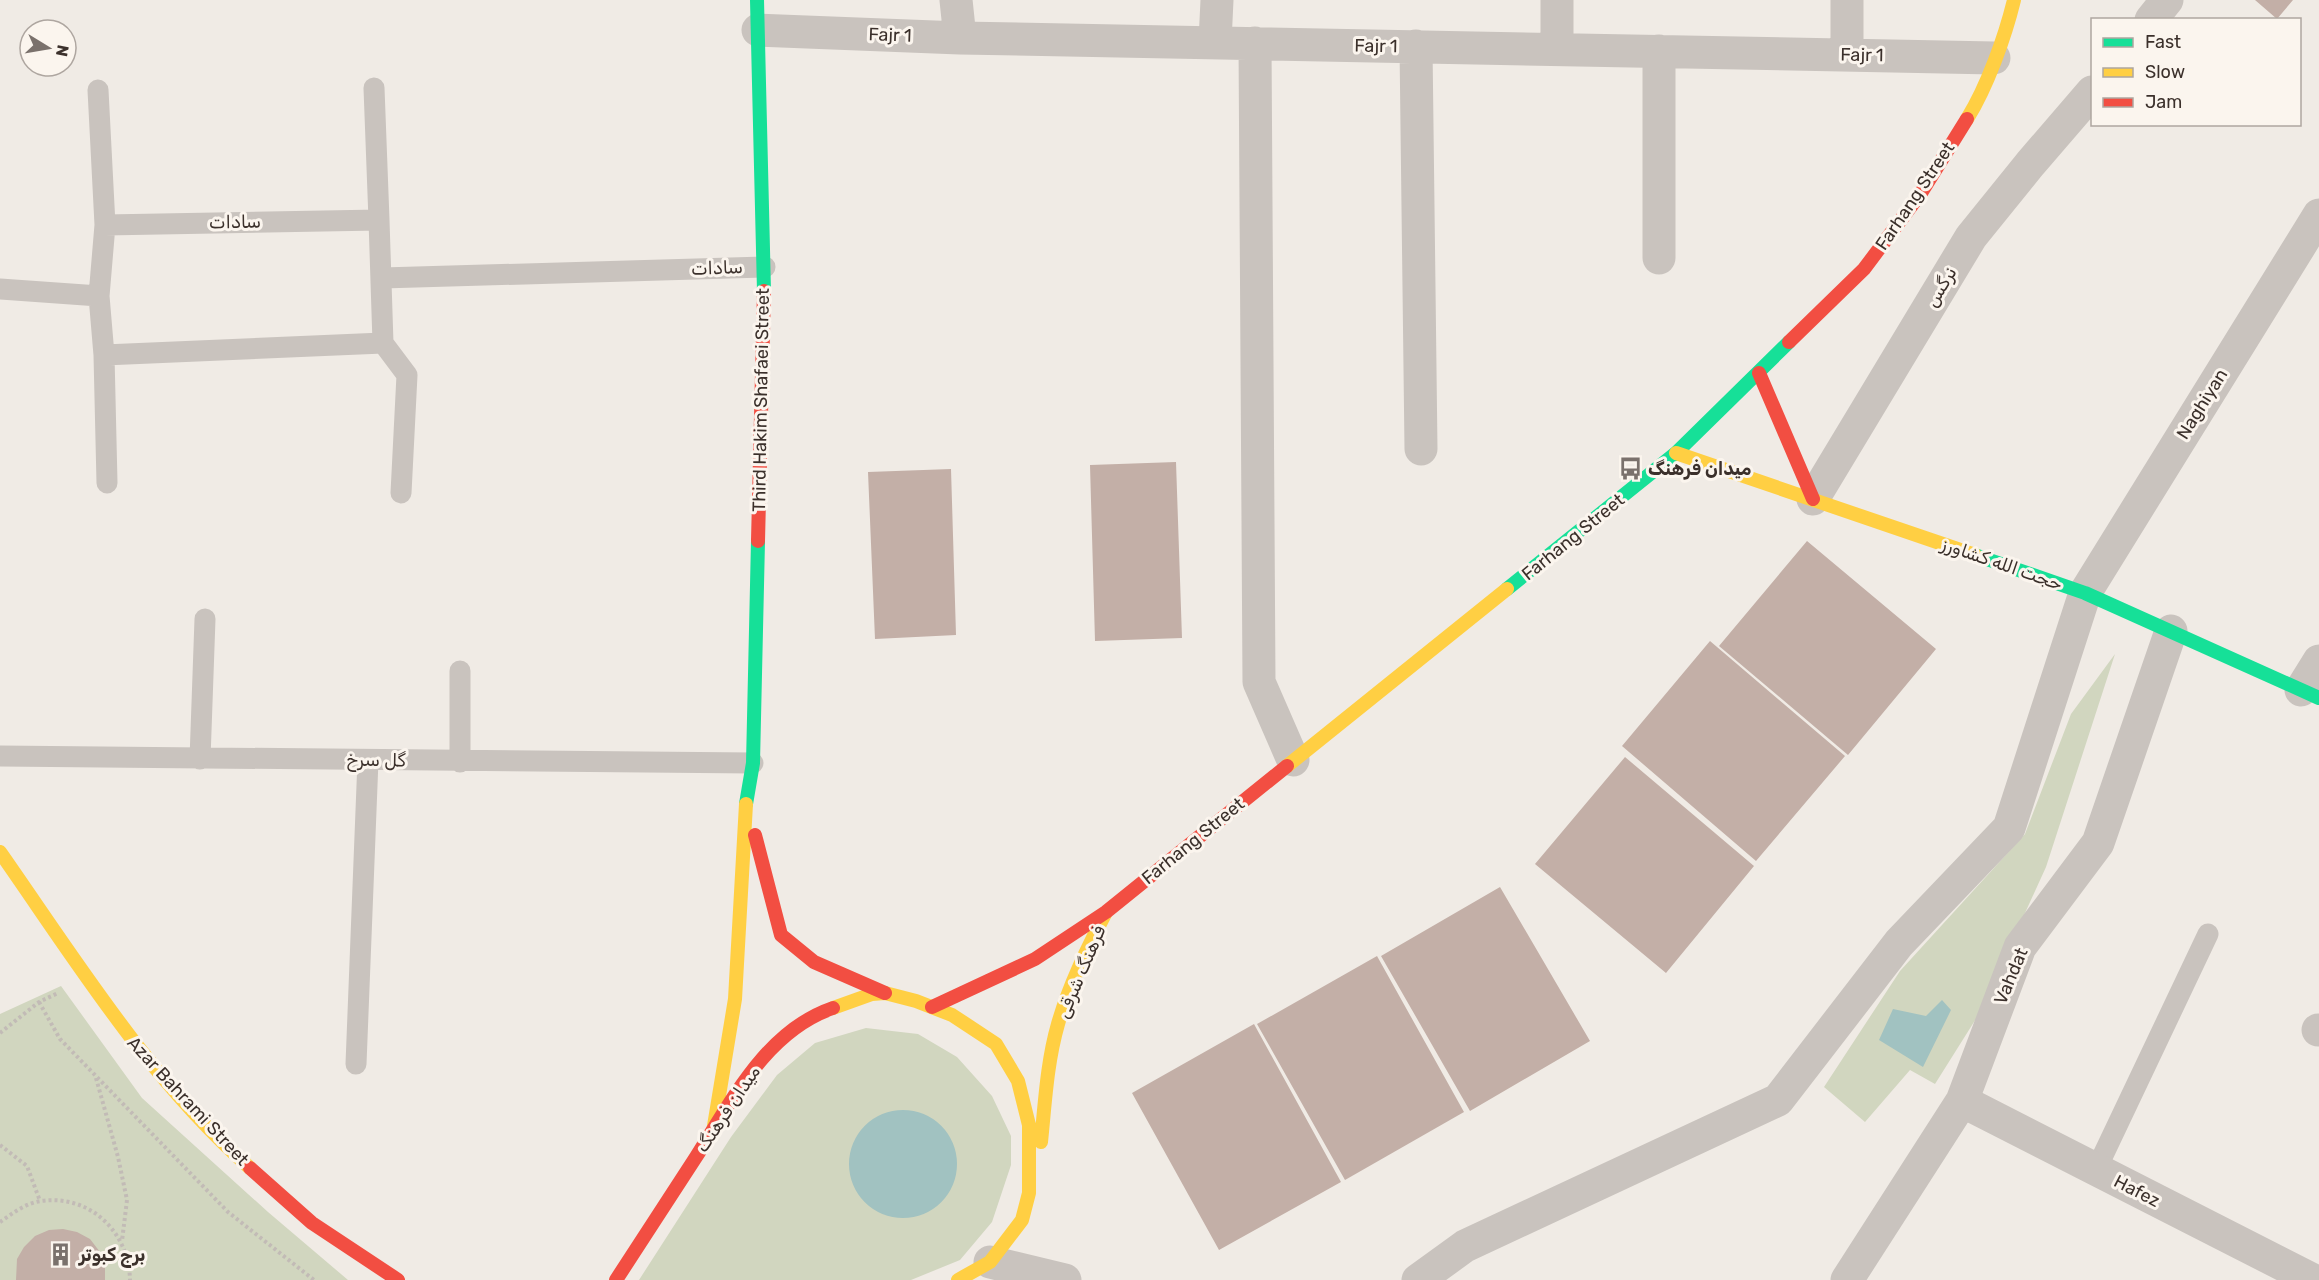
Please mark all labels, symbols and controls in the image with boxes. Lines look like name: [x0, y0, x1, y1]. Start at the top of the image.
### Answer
north arrow: [18, 18, 78, 78]
legend: [2091, 18, 2301, 126]
street label: Fajr 1: [868, 23, 912, 47]
text: Fast: [2145, 31, 2181, 53]
street label: Fajr 1: [1354, 35, 1398, 57]
text: N: [52, 43, 73, 58]
street label: Fajr 1: [1840, 44, 1884, 66]
text: Slow: [2145, 61, 2185, 83]
text: Jam: [2145, 91, 2182, 113]
street label: Farhang Street: [1871, 138, 1959, 254]
street label: سادات: [209, 211, 261, 233]
street label: سادات: [691, 256, 743, 280]
street label: نرگس: [1920, 263, 1962, 311]
street label: Third Hakim Shafaei Street: [748, 288, 774, 512]
street label: Naghiyan: [2172, 365, 2232, 443]
bus stop icon: میدان فرهنگ: [1617, 456, 1643, 482]
place label: میدان فرهنگ: [1648, 458, 1751, 480]
street label: Farhang Street: [1517, 489, 1629, 585]
street label: حجت الله کشاورز: [1938, 533, 2066, 595]
street label: گل سرخ: [346, 748, 406, 773]
street label: Farhang Street: [1137, 793, 1249, 889]
street label: فرهنگ شرقی: [1052, 922, 1110, 1022]
street label: Vahdat: [1989, 944, 2033, 1008]
street label: Azar Bahrami Street: [123, 1032, 253, 1170]
street label: میدان فرهنگ: [691, 1061, 765, 1157]
street label: Hafez: [2110, 1170, 2164, 1212]
building icon: برج کبوتر: [48, 1242, 74, 1268]
place label: برج کبوتر: [78, 1244, 145, 1268]

